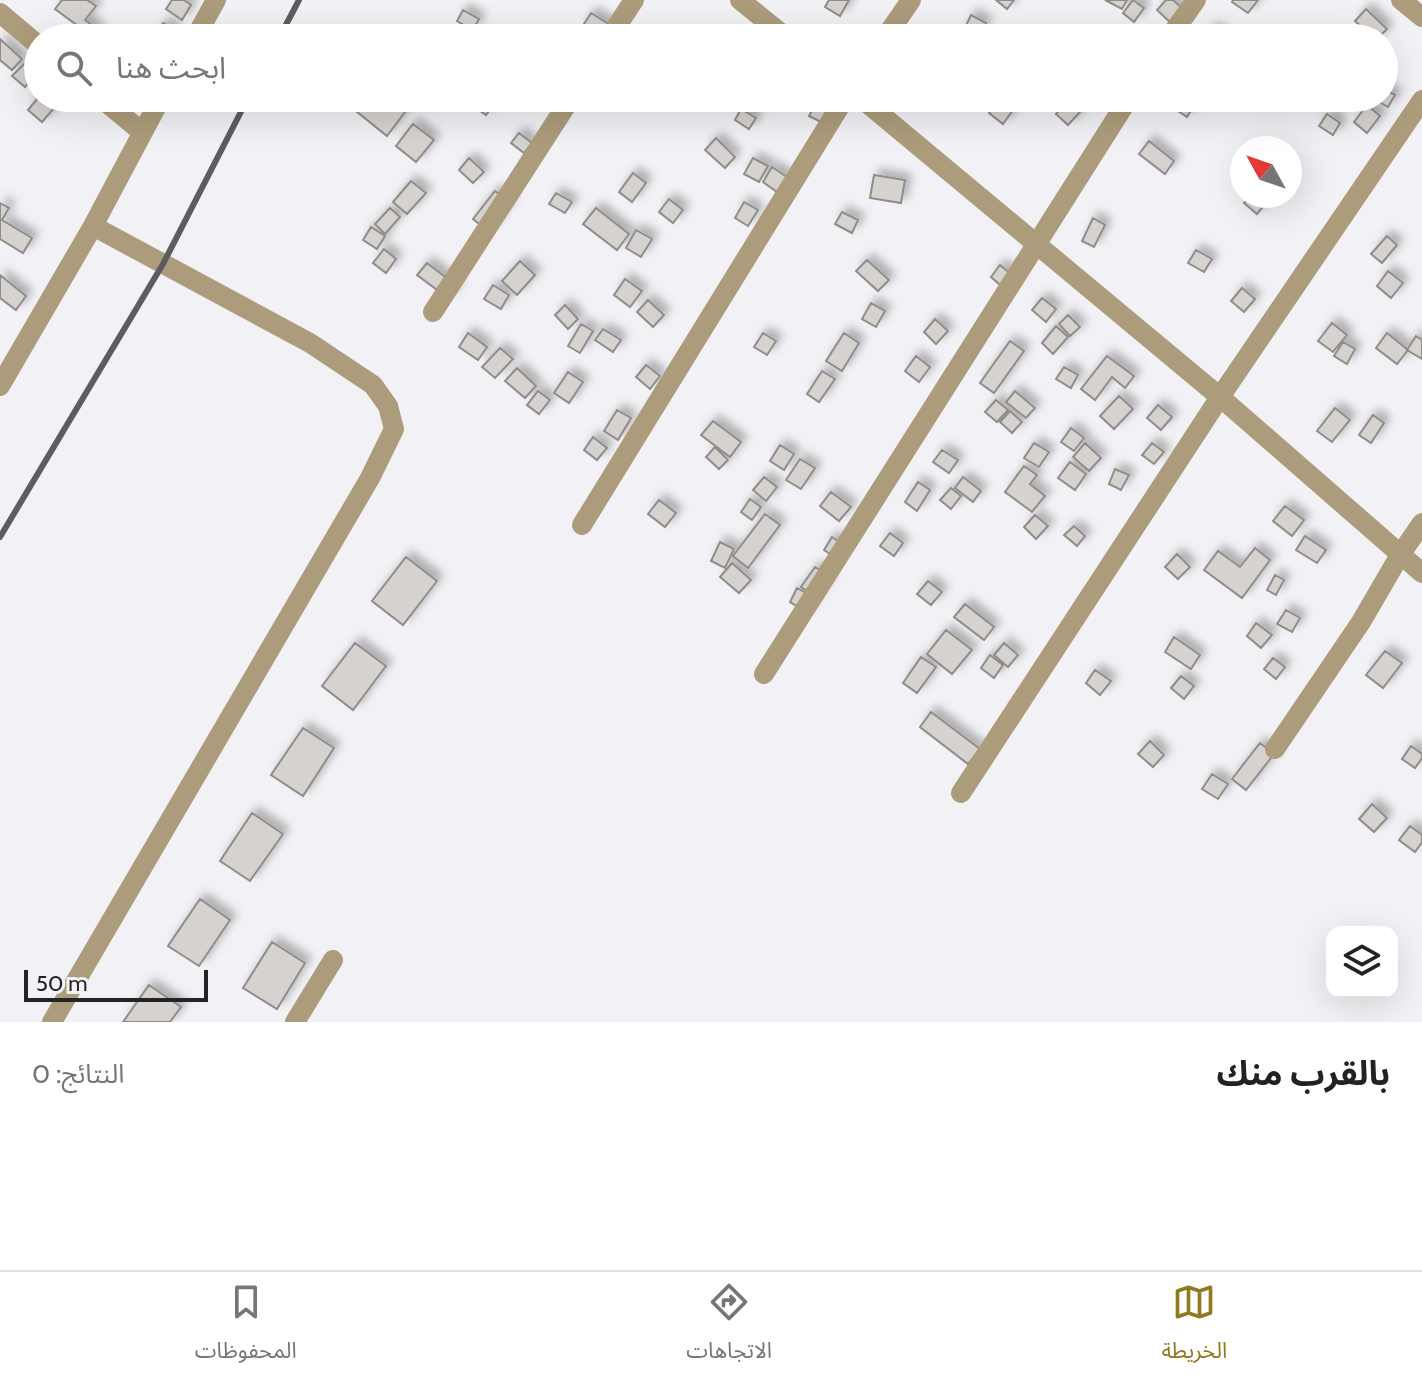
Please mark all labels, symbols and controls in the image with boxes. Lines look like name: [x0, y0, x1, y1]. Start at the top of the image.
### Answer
search box: [24, 24, 1398, 112]
icon: search: [52, 46, 96, 90]
text: ابحث هنا: [116, 49, 226, 86]
north arrow: [1230, 136, 1302, 208]
map controls: [1326, 926, 1398, 998]
button: layers: [1326, 926, 1398, 998]
scale bar: [24, 966, 208, 1002]
text: 50 m: [36, 970, 88, 997]
text: بالقرب منك: [1217, 1052, 1390, 1094]
text: النتائج: 0: [32, 1058, 124, 1090]
tab: المحفوظات: [195, 1280, 297, 1374]
tab: الاتجاهات: [686, 1280, 772, 1374]
tab: الخريطة: [1161, 1280, 1227, 1374]

